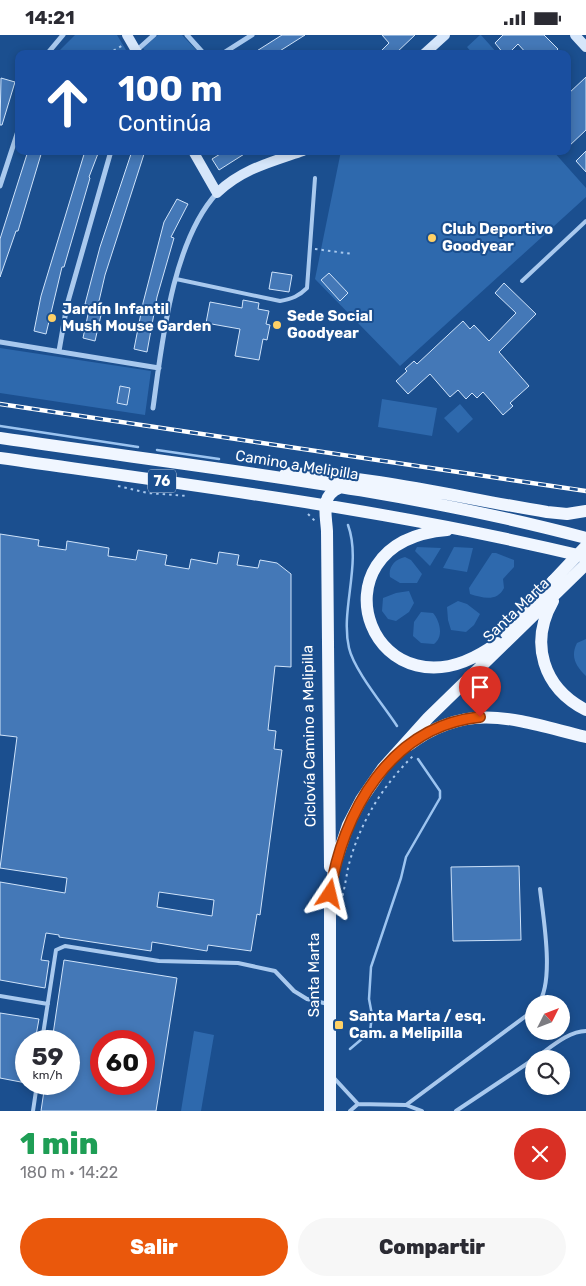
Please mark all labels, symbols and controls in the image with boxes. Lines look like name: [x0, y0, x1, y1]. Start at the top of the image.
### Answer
text: 14:21: [25, 6, 75, 29]
text: 100 m: [118, 68, 223, 110]
icon: ahead: [35, 70, 100, 135]
text: Continúa: [118, 110, 211, 137]
place label: Club Deportivo Goodyear: [442, 220, 553, 255]
marker: Club Deportivo Goodyear: [426, 232, 438, 244]
place label: Jardín Infantil Mush Mouse Garden: [62, 300, 211, 335]
place label: Sede Social Goodyear: [287, 307, 373, 342]
marker: Jardín Infantil Mush Mouse Garden: [46, 312, 58, 324]
marker: Sede Social Goodyear: [271, 319, 283, 331]
street label: Camino a Melipilla: [234, 446, 360, 484]
road number: 76: [148, 469, 176, 493]
street label: Santa Marta: [479, 574, 553, 646]
street label: Ciclovía Camino a Melipilla: [298, 645, 320, 827]
pin: [459, 666, 501, 717]
icon: arrive: [466, 673, 494, 701]
position arrow: [303, 867, 355, 919]
street label: Santa Marta: [305, 933, 323, 1017]
north arrow: [525, 995, 570, 1040]
map controls: [525, 995, 570, 1095]
place label: Santa Marta / esq. Cam. a Melipilla: [349, 1007, 486, 1042]
marker: Santa Marta / esq. Cam. a Melipilla: [333, 1019, 345, 1031]
speed limit sign: 60: [90, 1030, 155, 1095]
text: 59: [31, 1042, 64, 1071]
button: search: [525, 1050, 570, 1095]
text: km/h: [33, 1068, 62, 1082]
text: 1 min: [20, 1126, 98, 1162]
button: close: [514, 1128, 566, 1180]
text: 180 m · 14:22: [20, 1163, 118, 1182]
button: Salir: [20, 1218, 288, 1276]
button: Compartir: [298, 1218, 566, 1276]

